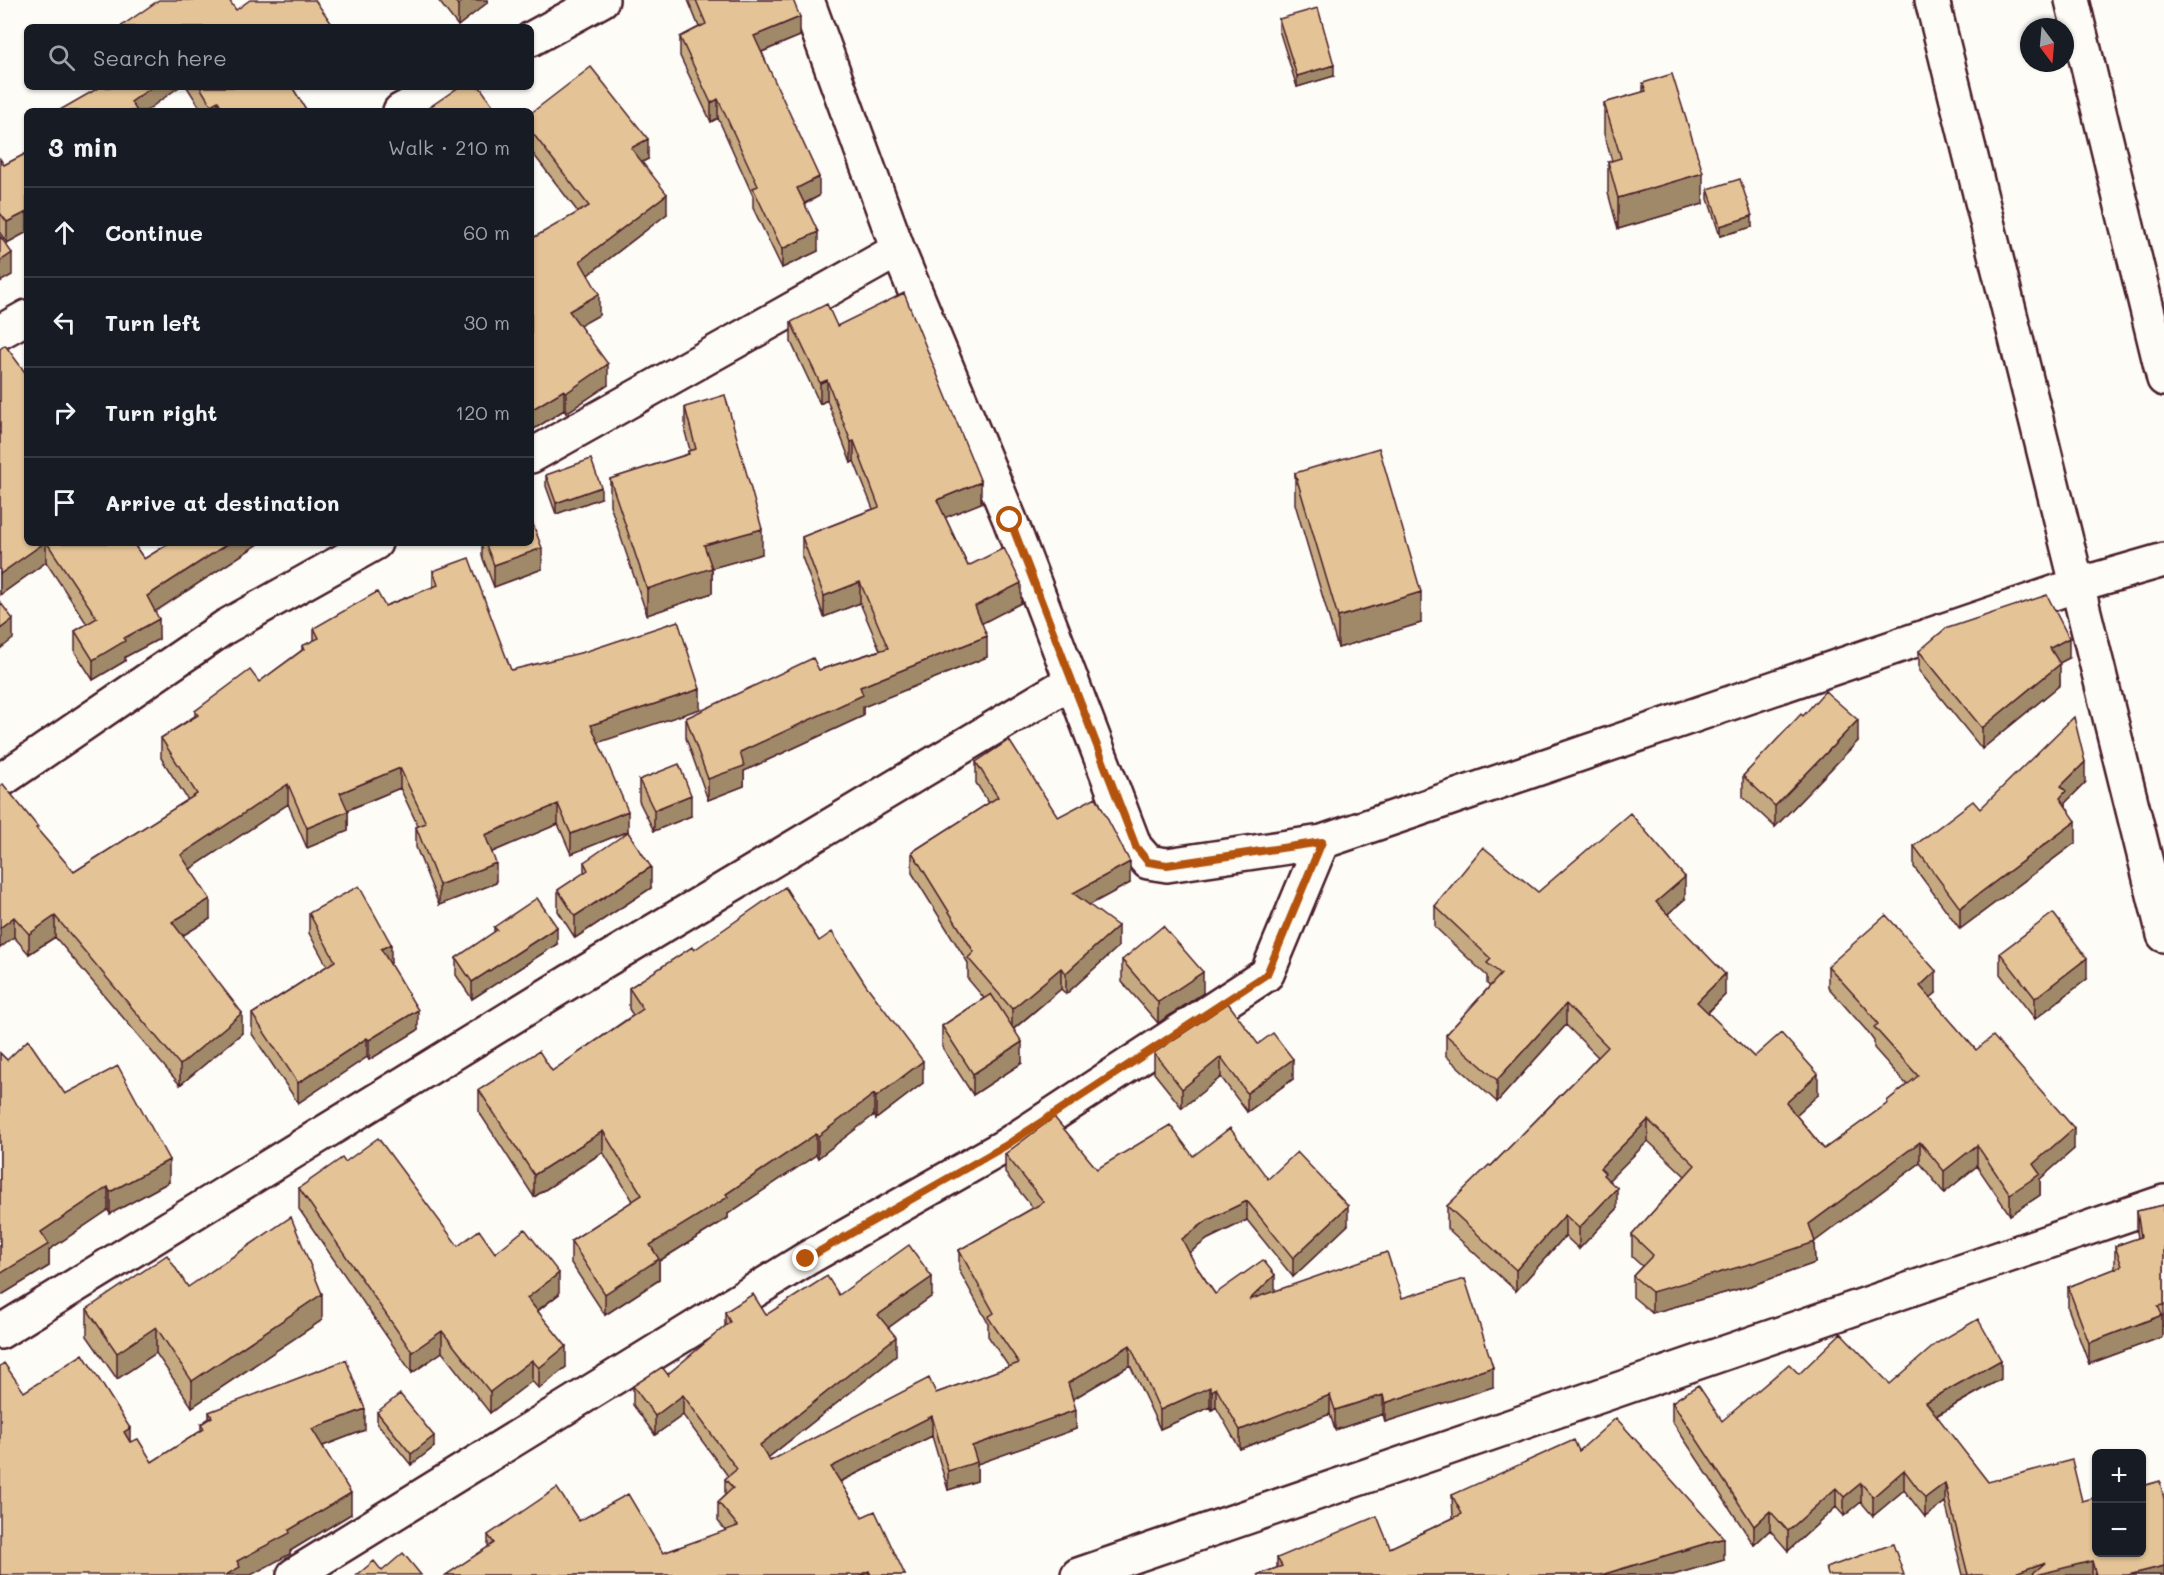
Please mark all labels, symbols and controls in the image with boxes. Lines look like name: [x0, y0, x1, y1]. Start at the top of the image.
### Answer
north arrow: [2020, 18, 2074, 72]
search box: [24, 24, 534, 90]
icon: search: [45, 41, 78, 74]
text: Search here: [93, 43, 227, 72]
text: 3 min: [48, 130, 117, 164]
text: Walk · 210 m: [388, 134, 510, 160]
icon: ahead: [48, 216, 81, 249]
text: Continue: [105, 218, 203, 247]
text: 60 m: [463, 219, 510, 245]
icon: left: [48, 306, 81, 339]
text: Turn left: [105, 308, 201, 337]
text: 30 m: [464, 309, 510, 335]
icon: right: [48, 396, 81, 429]
text: Turn right: [105, 398, 217, 427]
text: 120 m: [455, 399, 510, 425]
icon: arrive: [48, 486, 81, 519]
text: Arrive at destination: [105, 488, 340, 517]
route start: [996, 506, 1022, 532]
route end: [792, 1245, 818, 1271]
map controls: [2092, 1449, 2146, 1557]
button: +: [2092, 1449, 2146, 1503]
button: −: [2092, 1503, 2146, 1557]

